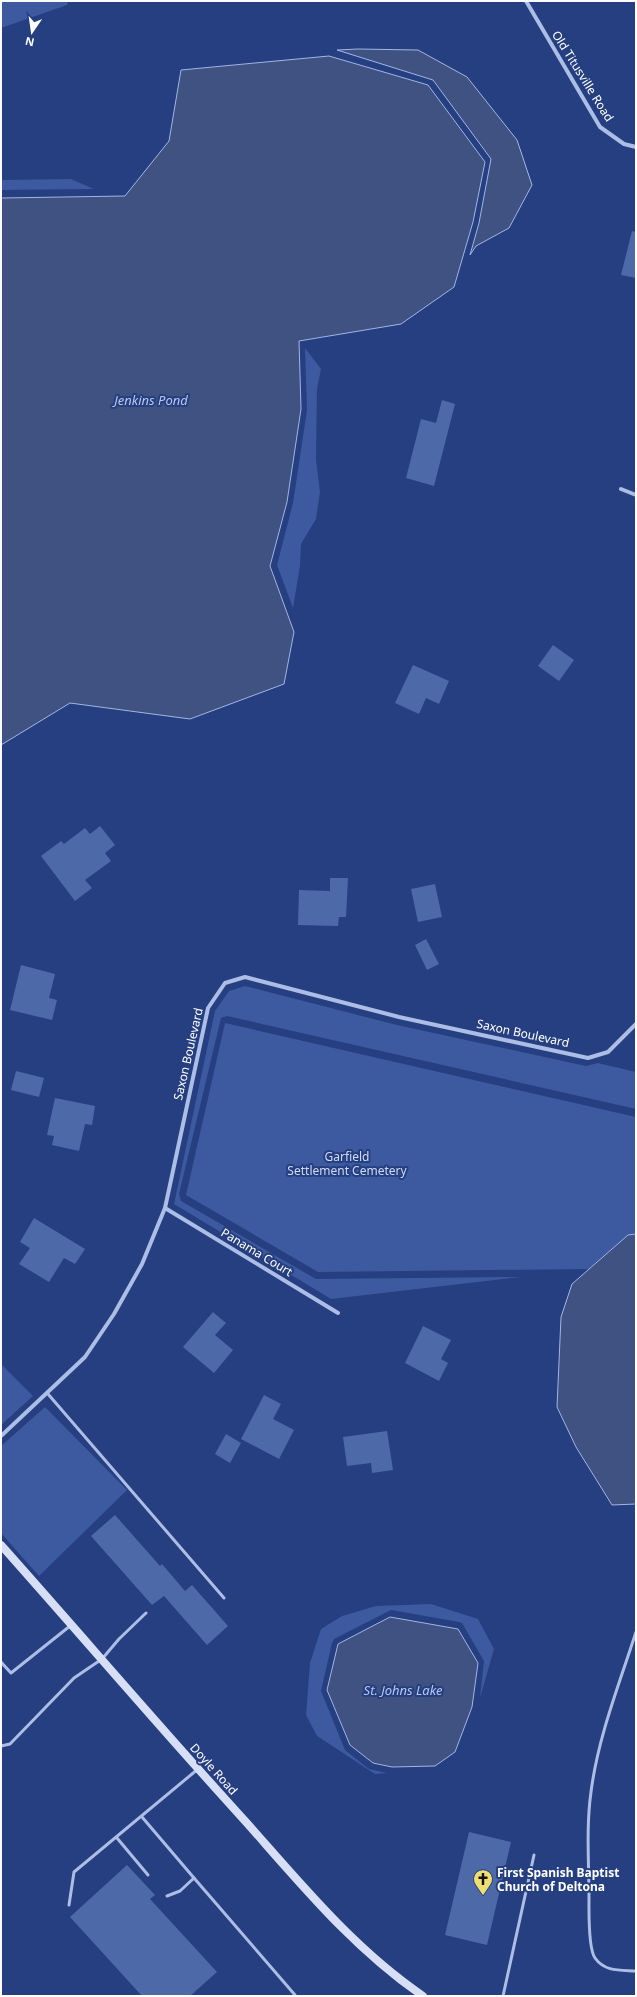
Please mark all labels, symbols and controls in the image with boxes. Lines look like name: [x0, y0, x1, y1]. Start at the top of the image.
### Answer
north arrow: [12, 12, 52, 52]
street label: Old Titusville Road: [548, 27, 618, 125]
text: N: [24, 34, 36, 51]
water label: Jenkins Pond: [111, 391, 188, 409]
street label: Saxon Boulevard: [169, 1006, 207, 1102]
street label: Saxon Boulevard: [475, 1015, 571, 1051]
park label: Garfield Settlement Cemetery: [287, 1148, 408, 1179]
street label: Panama Court: [218, 1224, 297, 1280]
water label: St. Johns Lake: [364, 1681, 443, 1699]
street label: Doyle Road: [186, 1740, 242, 1798]
place label: First Spanish Baptist Church of Deltona: [497, 1864, 619, 1895]
church icon: First Spanish Baptist Church of Deltona: [472, 1868, 494, 1896]

